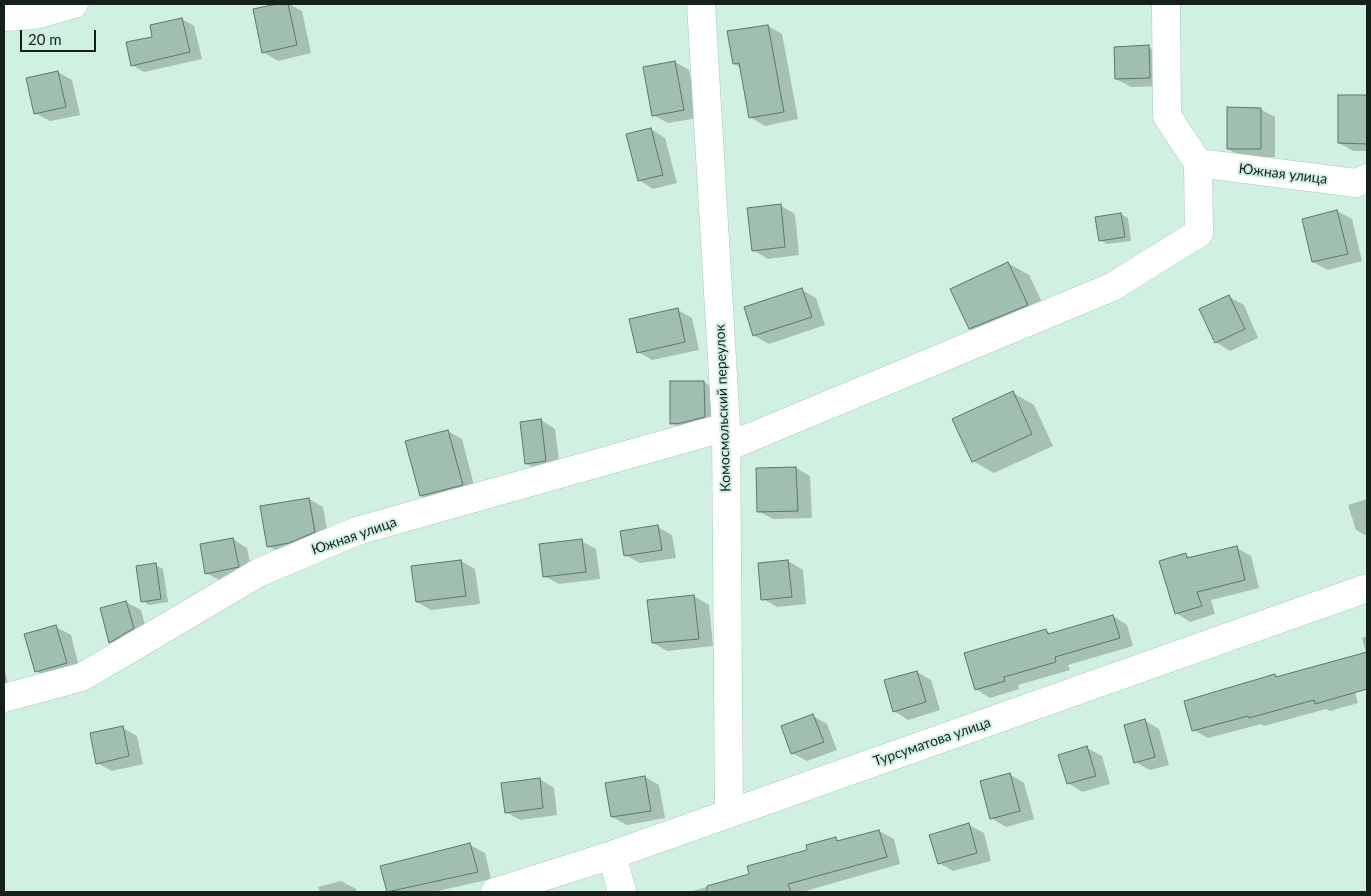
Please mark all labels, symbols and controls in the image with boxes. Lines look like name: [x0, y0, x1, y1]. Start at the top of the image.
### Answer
scale bar: [22, 20, 99, 52]
text: 20 m: [28, 30, 62, 48]
street label: Южная улица: [1238, 160, 1328, 188]
street label: Комосмольский переулок: [712, 324, 734, 492]
street label: Южная улица: [309, 514, 399, 558]
street label: Турсуматова улица: [871, 714, 993, 770]

